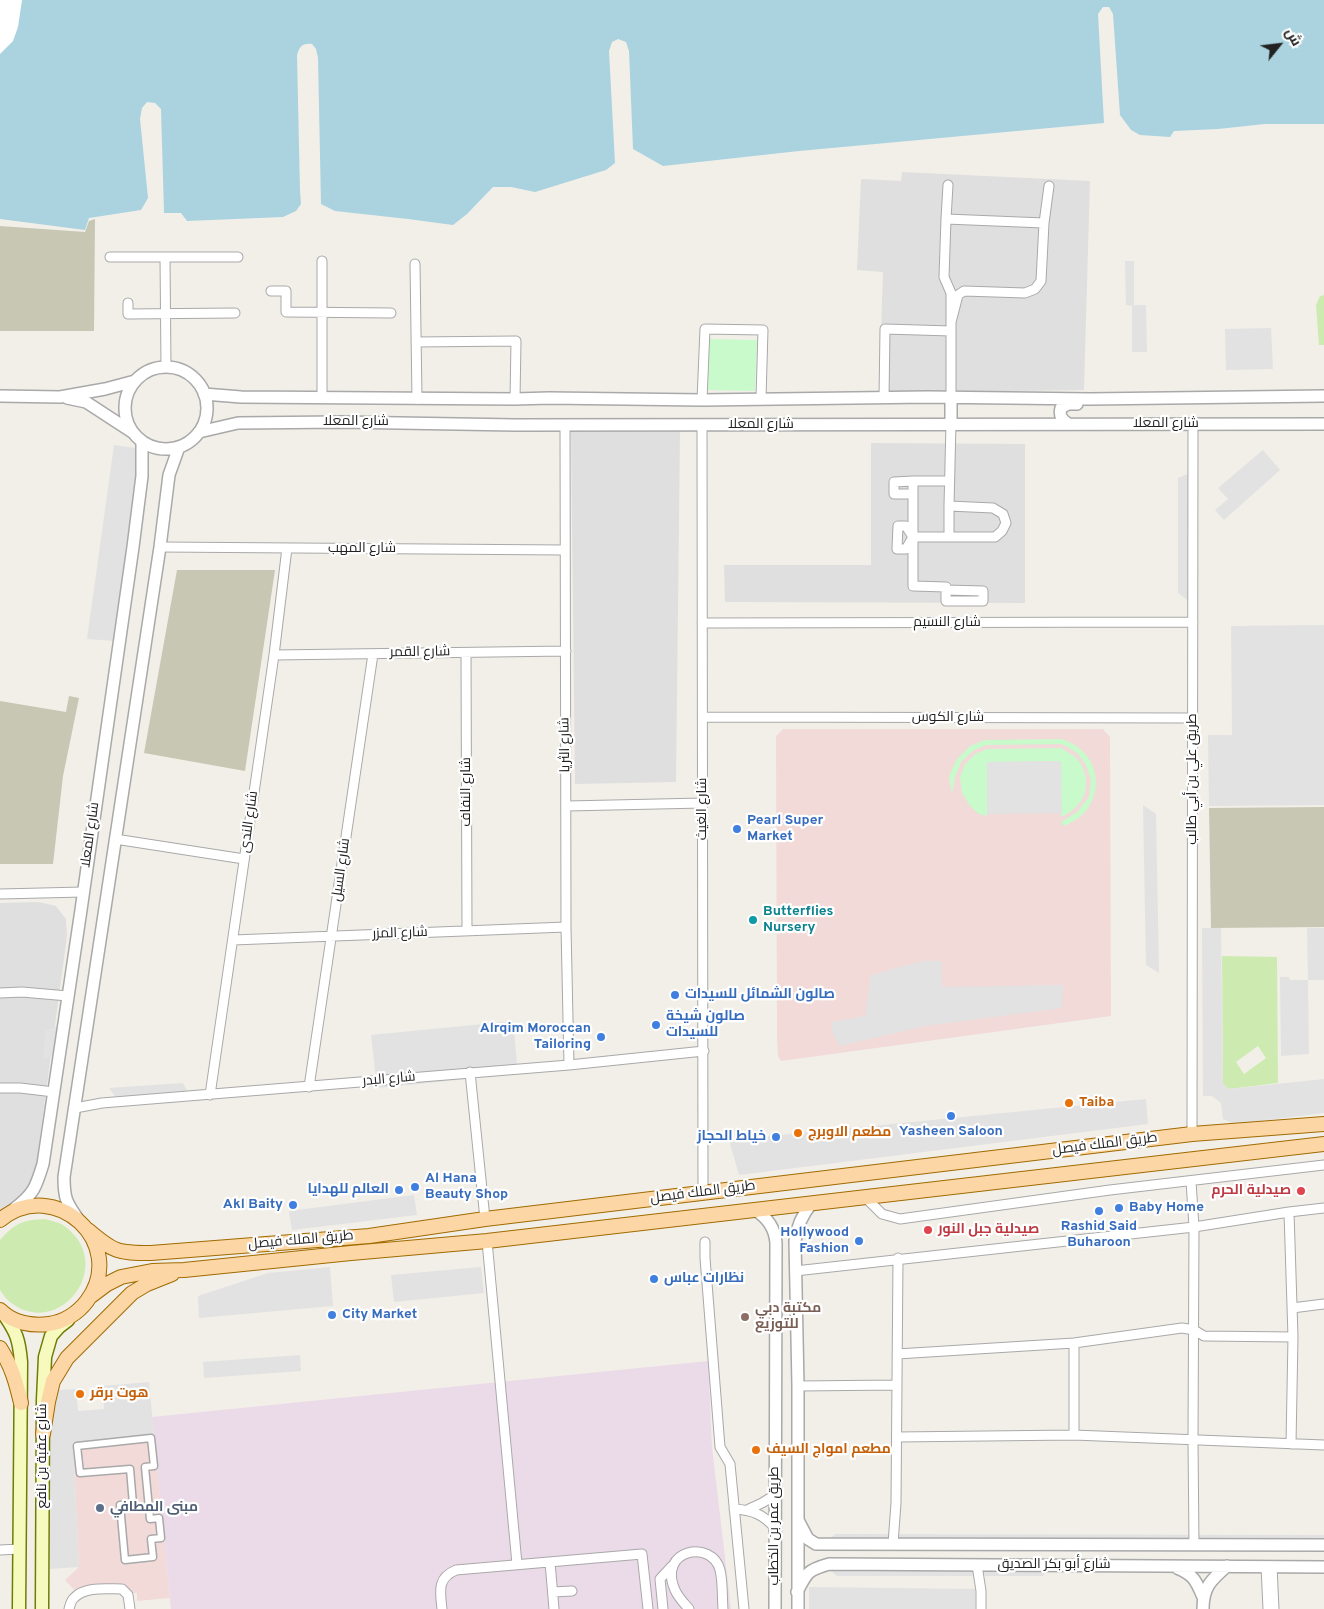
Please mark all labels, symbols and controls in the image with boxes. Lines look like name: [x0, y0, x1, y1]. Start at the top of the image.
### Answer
north arrow: [1254, 20, 1304, 70]
text: ش: [1281, 26, 1304, 49]
street label: شارع المعلا: [323, 414, 389, 430]
street label: شارع المعلا: [1133, 416, 1199, 432]
street label: شارع المعلا: [728, 417, 794, 433]
street label: شارع المهب: [328, 541, 396, 557]
street label: شارع النسيم: [913, 615, 981, 631]
street label: شارع القمر: [390, 644, 450, 662]
street label: شارع الكوس: [912, 710, 984, 726]
street label: طريق علي بن أبي طالب: [1185, 713, 1201, 845]
street label: شارع الثريا: [557, 717, 575, 773]
street label: شارع النفاف: [459, 757, 475, 827]
street label: شارع الغيث: [695, 778, 711, 840]
street label: شارع الندى: [237, 790, 263, 854]
street label: شارع المعلا: [78, 801, 104, 869]
place label: Pearl Super Market: [747, 813, 823, 846]
marker: Pearl Super Market: [731, 823, 743, 835]
street label: شارع السيل: [329, 837, 355, 903]
place label: Butterflies Nursery: [763, 904, 833, 936]
marker: Butterflies Nursery: [747, 914, 759, 926]
street label: شارع المزر: [372, 925, 428, 943]
place label: صالون الشمائل للسيدات: [685, 987, 835, 1003]
marker: صالون الشمائل للسيدات: [669, 989, 681, 1001]
place label: صالون شيخة للسيدات: [666, 1009, 745, 1042]
marker: صالون شيخة للسيدات: [650, 1019, 662, 1031]
place label: Alrqim Moroccan Tailoring: [480, 1021, 591, 1054]
marker: Alrqim Moroccan Tailoring: [595, 1031, 607, 1043]
street label: شارع البدر: [362, 1069, 416, 1091]
place label: Taiba: [1079, 1095, 1114, 1111]
marker: Taiba: [1063, 1097, 1075, 1109]
marker: Yasheen Saloon: [945, 1110, 957, 1122]
place label: Yasheen Saloon: [899, 1124, 1003, 1140]
place label: مطعم الاوبرج: [808, 1125, 891, 1141]
marker: مطعم الاوبرج: [792, 1127, 804, 1139]
place label: خياط الحجاز: [697, 1129, 766, 1145]
street label: طريق الملك فيصل: [1052, 1130, 1158, 1160]
marker: خياط الحجاز: [770, 1131, 782, 1143]
place label: Al Hana Beauty Shop: [425, 1171, 508, 1204]
street label: طريق الملك فيصل: [650, 1178, 756, 1208]
marker: Al Hana Beauty Shop: [409, 1181, 421, 1193]
place label: العالم للهدايا: [307, 1182, 389, 1198]
place label: صيدلية الحرم: [1211, 1183, 1291, 1199]
marker: العالم للهدايا: [393, 1184, 405, 1196]
marker: صيدلية الحرم: [1295, 1185, 1307, 1197]
place label: Akl Baity: [223, 1197, 283, 1213]
marker: Akl Baity: [287, 1199, 299, 1211]
place label: Baby Home: [1129, 1200, 1204, 1216]
marker: Baby Home: [1113, 1202, 1125, 1214]
marker: Rashid Said Buharoon: [1093, 1205, 1105, 1217]
place label: Rashid Said Buharoon: [1061, 1219, 1137, 1252]
place label: صيدلية جبل النور: [938, 1222, 1039, 1238]
marker: صيدلية جبل النور: [922, 1224, 934, 1236]
place label: Hollywood Fashion: [780, 1225, 849, 1258]
street label: طريق الملك فيصل: [248, 1228, 354, 1254]
marker: Hollywood Fashion: [853, 1235, 865, 1247]
place label: نظارات عباس: [664, 1271, 744, 1287]
marker: نظارات عباس: [648, 1273, 660, 1285]
place label: مكتبة دبي للتوزيع: [755, 1301, 821, 1334]
place label: City Market: [342, 1307, 417, 1323]
marker: City Market: [326, 1309, 338, 1321]
marker: مكتبة دبي للتوزيع: [739, 1311, 751, 1323]
place label: هوت برقر: [90, 1386, 148, 1402]
marker: هوت برقر: [74, 1388, 86, 1400]
street label: شارع عقبة بن نافع: [35, 1403, 51, 1509]
place label: مطعم امواج السيف: [766, 1442, 891, 1458]
marker: مطعم امواج السيف: [750, 1444, 762, 1456]
street label: طريق عمر بن الخطاب: [767, 1466, 783, 1586]
place label: مبنى المطافي: [110, 1500, 198, 1516]
marker: مبنى المطافي: [94, 1502, 106, 1514]
street label: شارع أبو بكر الصديق: [997, 1557, 1111, 1573]

